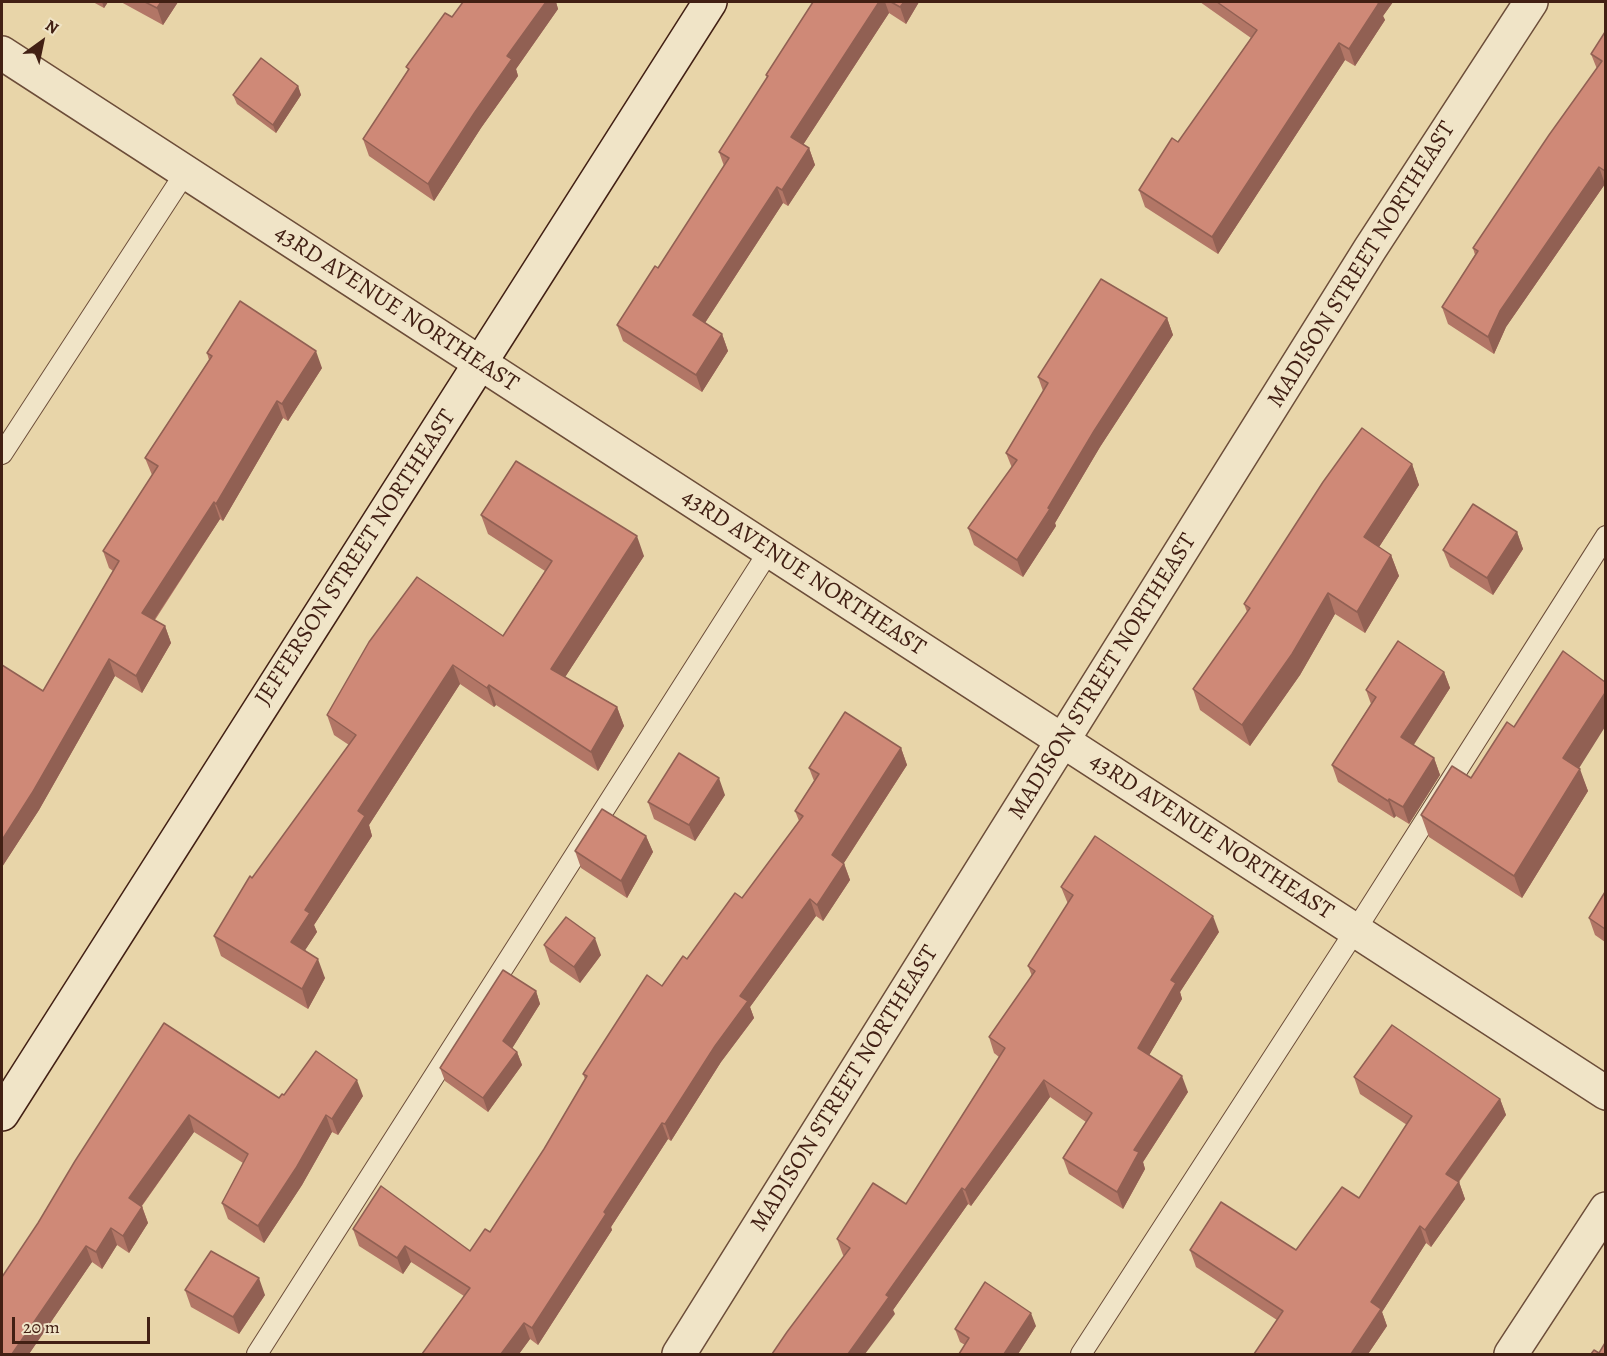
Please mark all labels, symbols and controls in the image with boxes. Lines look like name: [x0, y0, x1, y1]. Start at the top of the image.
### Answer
north arrow: [12, 12, 72, 72]
text: N: [41, 15, 63, 39]
street label: MADISON STREET NORTHEAST: [1262, 117, 1462, 413]
street label: 43RD AVENUE NORTHEAST: [269, 219, 523, 399]
street label: JEFFERSON STREET NORTHEAST: [249, 405, 463, 711]
street label: 43RD AVENUE NORTHEAST: [676, 483, 930, 663]
street label: MADISON STREET NORTHEAST: [1003, 529, 1203, 825]
street label: 43RD AVENUE NORTHEAST: [1084, 747, 1338, 927]
street label: MADISON STREET NORTHEAST: [745, 941, 945, 1237]
scale bar: [15, 1305, 153, 1343]
text: 20 m: [23, 1315, 60, 1339]

